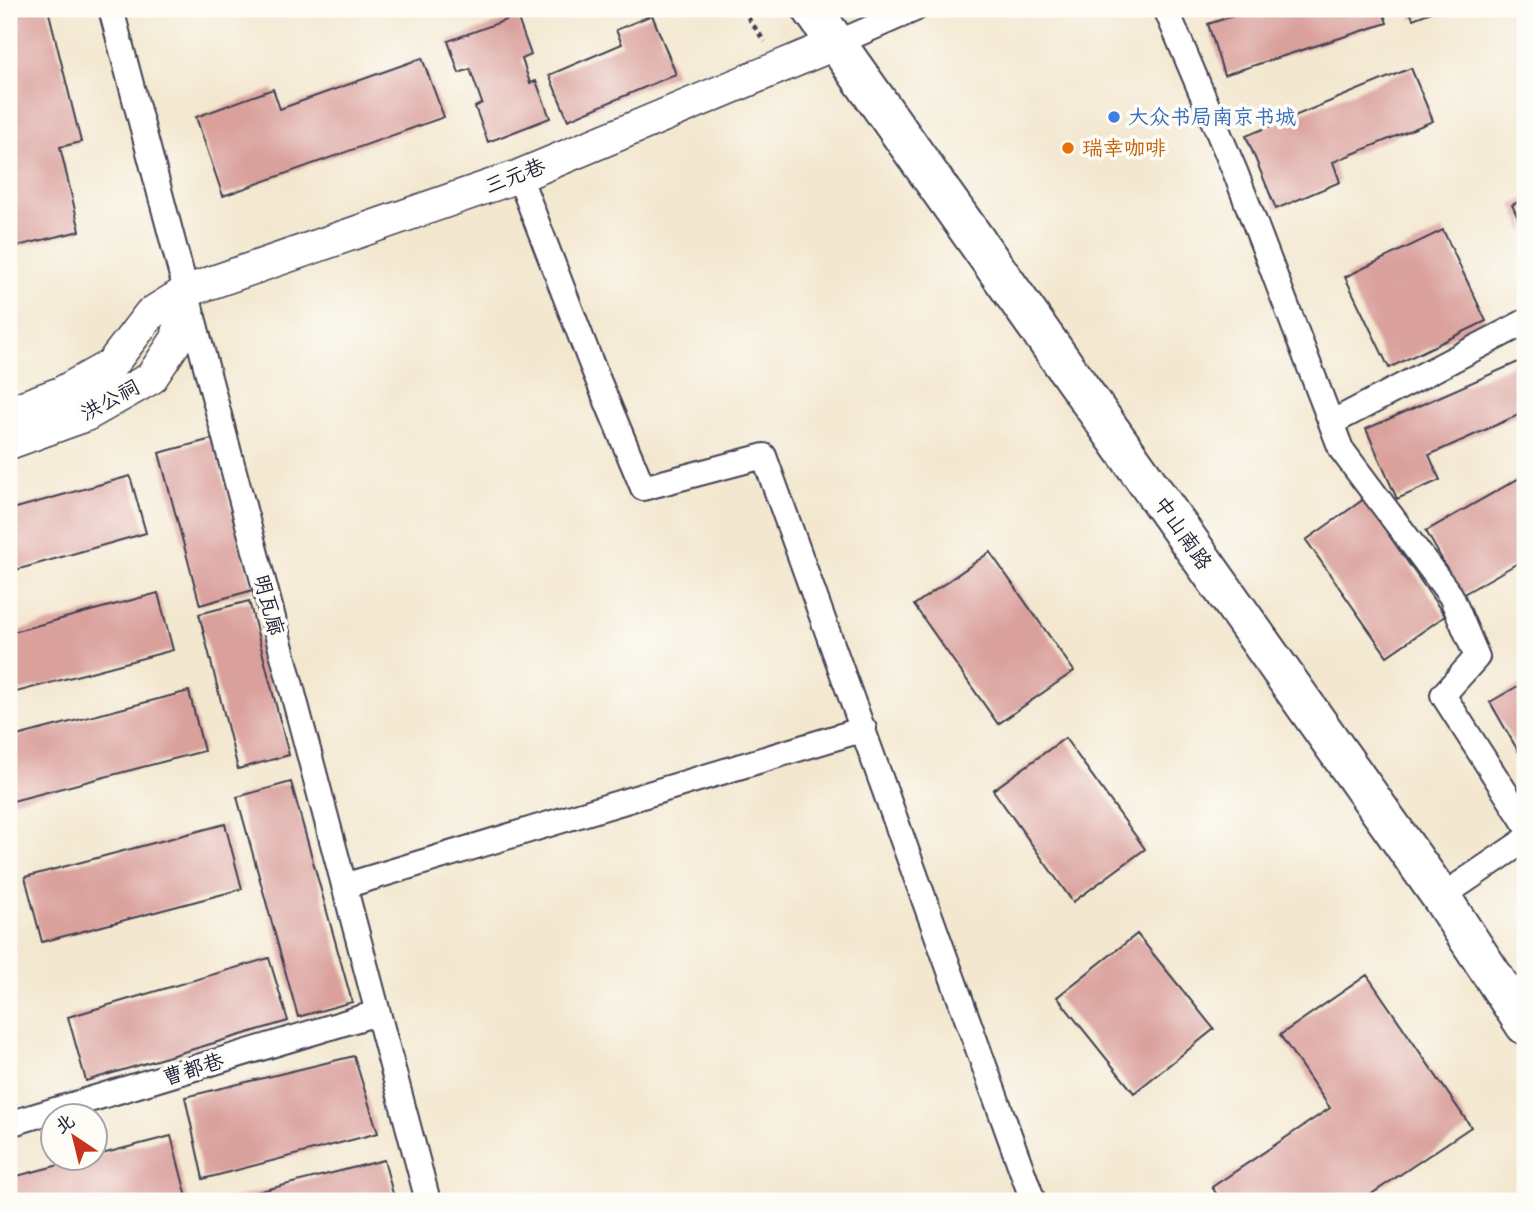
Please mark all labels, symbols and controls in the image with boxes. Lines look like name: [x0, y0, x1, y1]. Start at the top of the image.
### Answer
place label: 大众书局南京书城: [1128, 103, 1296, 131]
marker: 大众书局南京书城: [1106, 109, 1122, 125]
place label: 瑞幸咖啡: [1082, 134, 1166, 162]
marker: 瑞幸咖啡: [1060, 140, 1076, 156]
street label: 三元巷: [481, 152, 549, 200]
street label: 洪公祠: [76, 373, 144, 427]
street label: 中山南路: [1147, 491, 1219, 575]
street label: 明瓦廊: [247, 571, 291, 639]
street label: 曹都巷: [159, 1046, 227, 1092]
north arrow: [38, 1102, 108, 1172]
text: 北: [50, 1108, 79, 1139]

